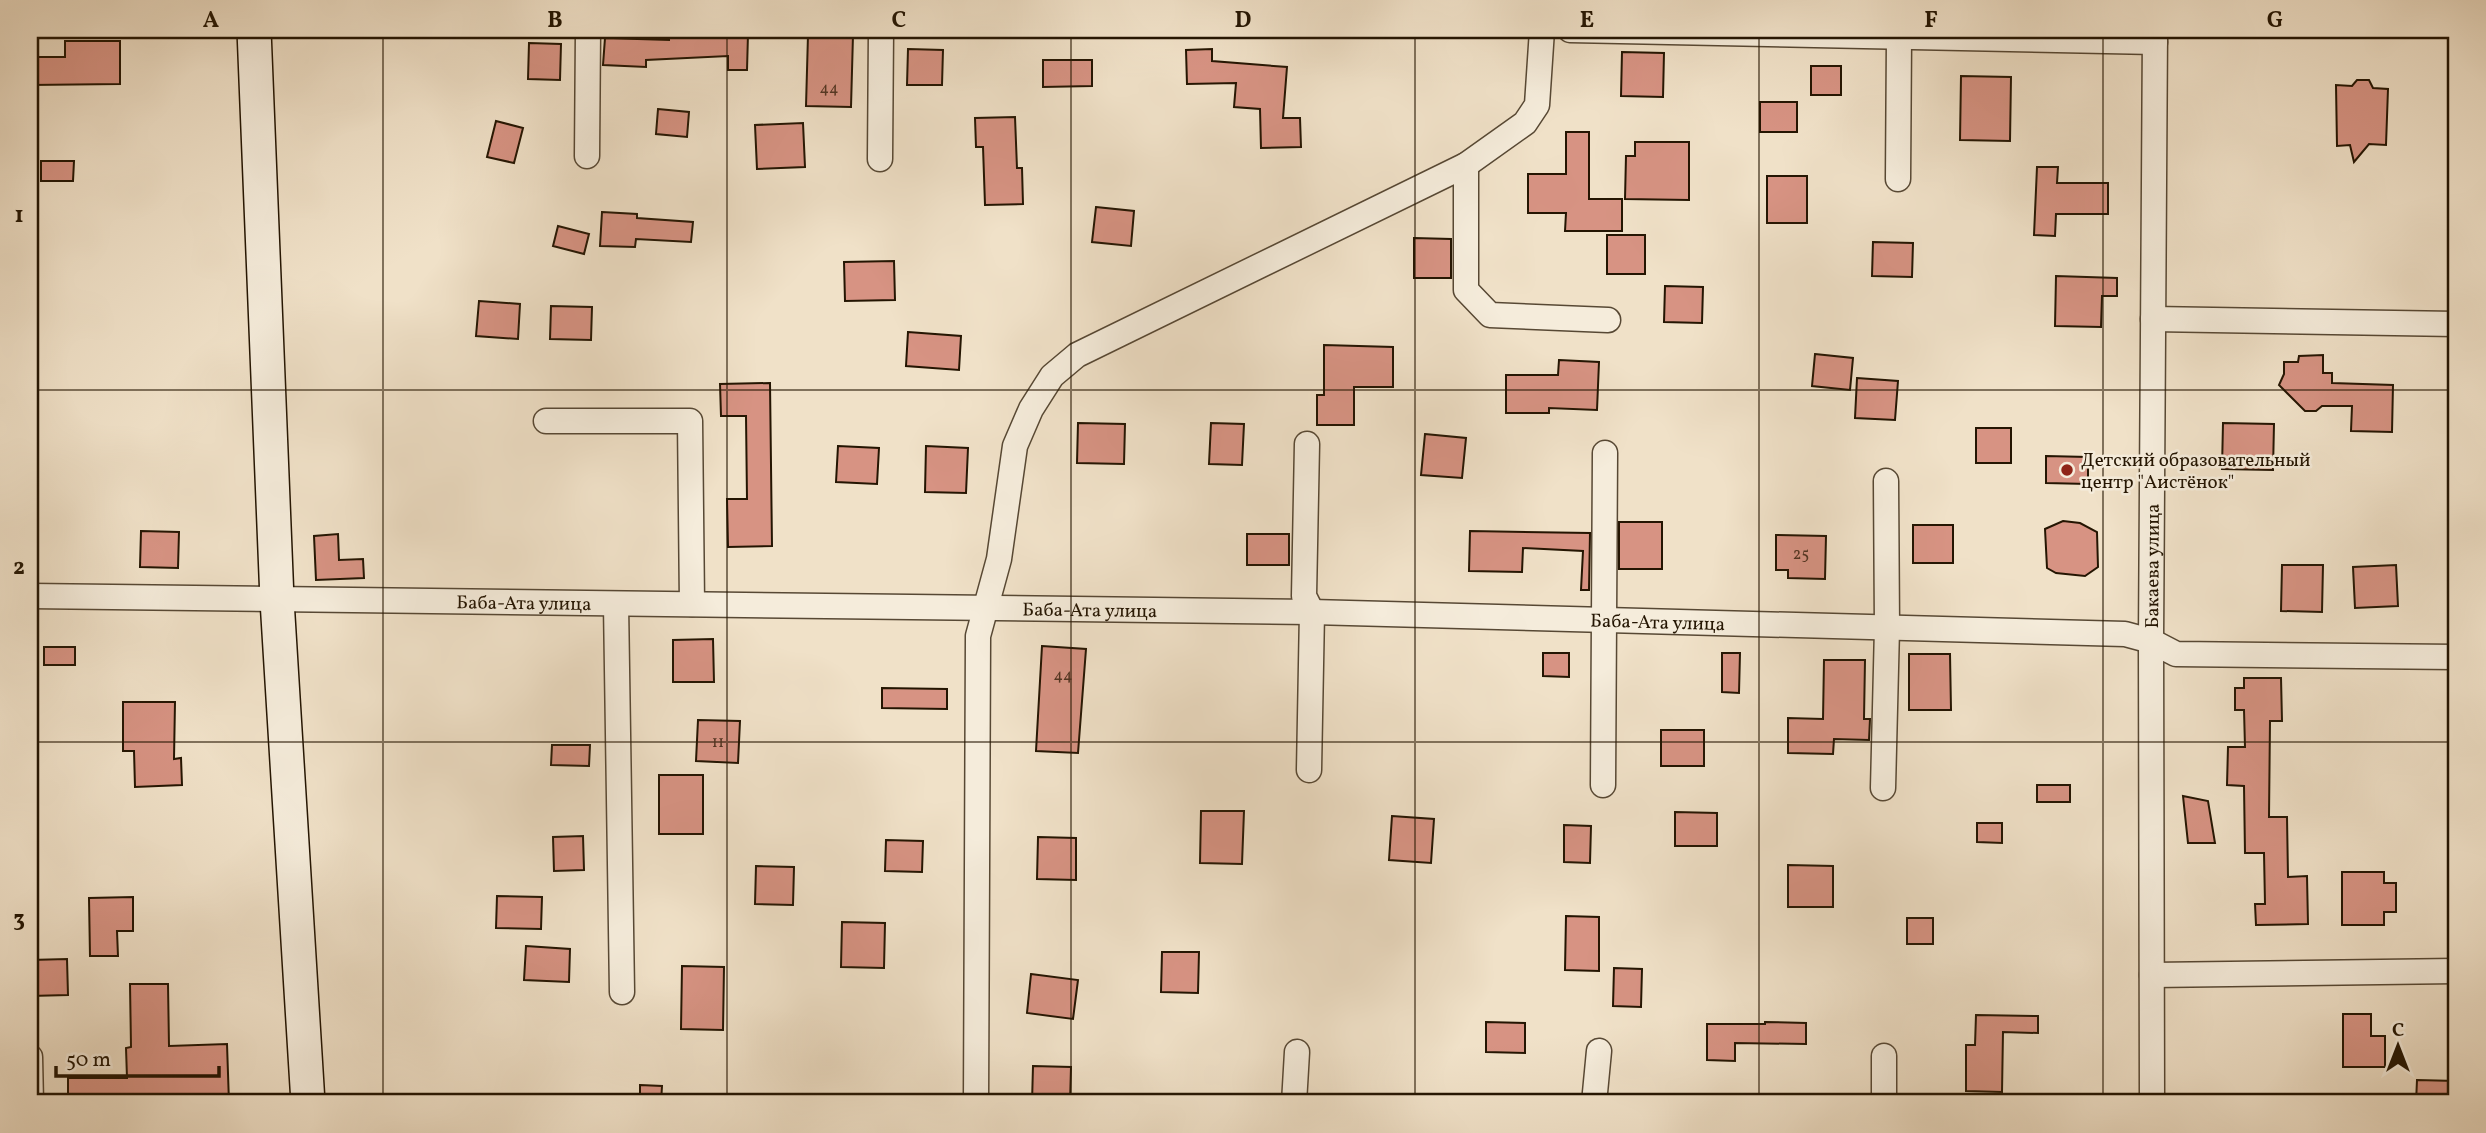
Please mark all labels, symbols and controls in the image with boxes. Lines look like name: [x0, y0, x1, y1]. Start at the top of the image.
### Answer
text: A: [203, 5, 219, 37]
text: B: [547, 5, 563, 37]
text: C: [892, 5, 906, 37]
text: D: [1235, 5, 1252, 37]
text: E: [1580, 5, 1594, 37]
text: F: [1924, 5, 1938, 37]
text: G: [2267, 5, 2283, 37]
house number: 44: [819, 78, 839, 100]
text: 1: [14, 200, 24, 232]
place label: Детский образовательный центр "Аистёнок": [2081, 448, 2311, 496]
marker: Детский образовательный центр "Аистёнок": [2059, 462, 2075, 478]
street label: Бакаева улица: [2140, 503, 2167, 629]
house number: 25: [1793, 544, 1809, 566]
text: 2: [13, 552, 25, 584]
street label: Баба-Ата улица: [456, 590, 592, 618]
street label: Баба-Ата улица: [1022, 597, 1158, 625]
street label: Баба-Ата улица: [1590, 609, 1726, 638]
house number: 44: [1053, 665, 1073, 687]
house number: 11: [712, 732, 724, 754]
text: 3: [13, 904, 25, 936]
north arrow: [2364, 1010, 2434, 1080]
text: С: [2392, 1018, 2404, 1044]
scale bar: [56, 1035, 219, 1079]
text: 50 m: [66, 1046, 111, 1075]

